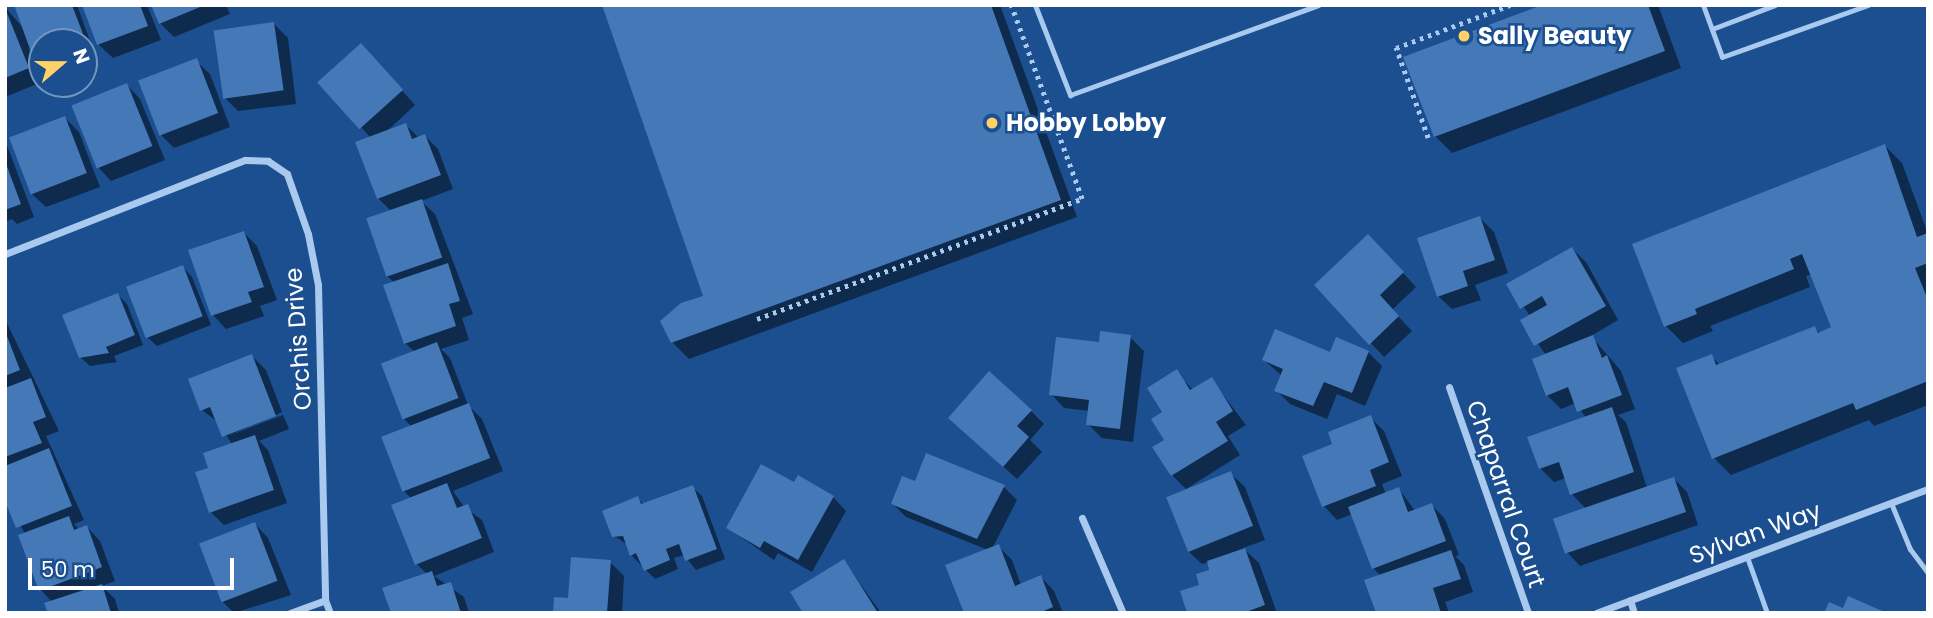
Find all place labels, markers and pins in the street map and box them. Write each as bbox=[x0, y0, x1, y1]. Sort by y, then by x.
place label: Sally Beauty bbox=[1478, 22, 1631, 50]
marker: Sally Beauty bbox=[1456, 28, 1472, 44]
place label: Hobby Lobby bbox=[1006, 109, 1166, 137]
marker: Hobby Lobby bbox=[984, 115, 1000, 131]

